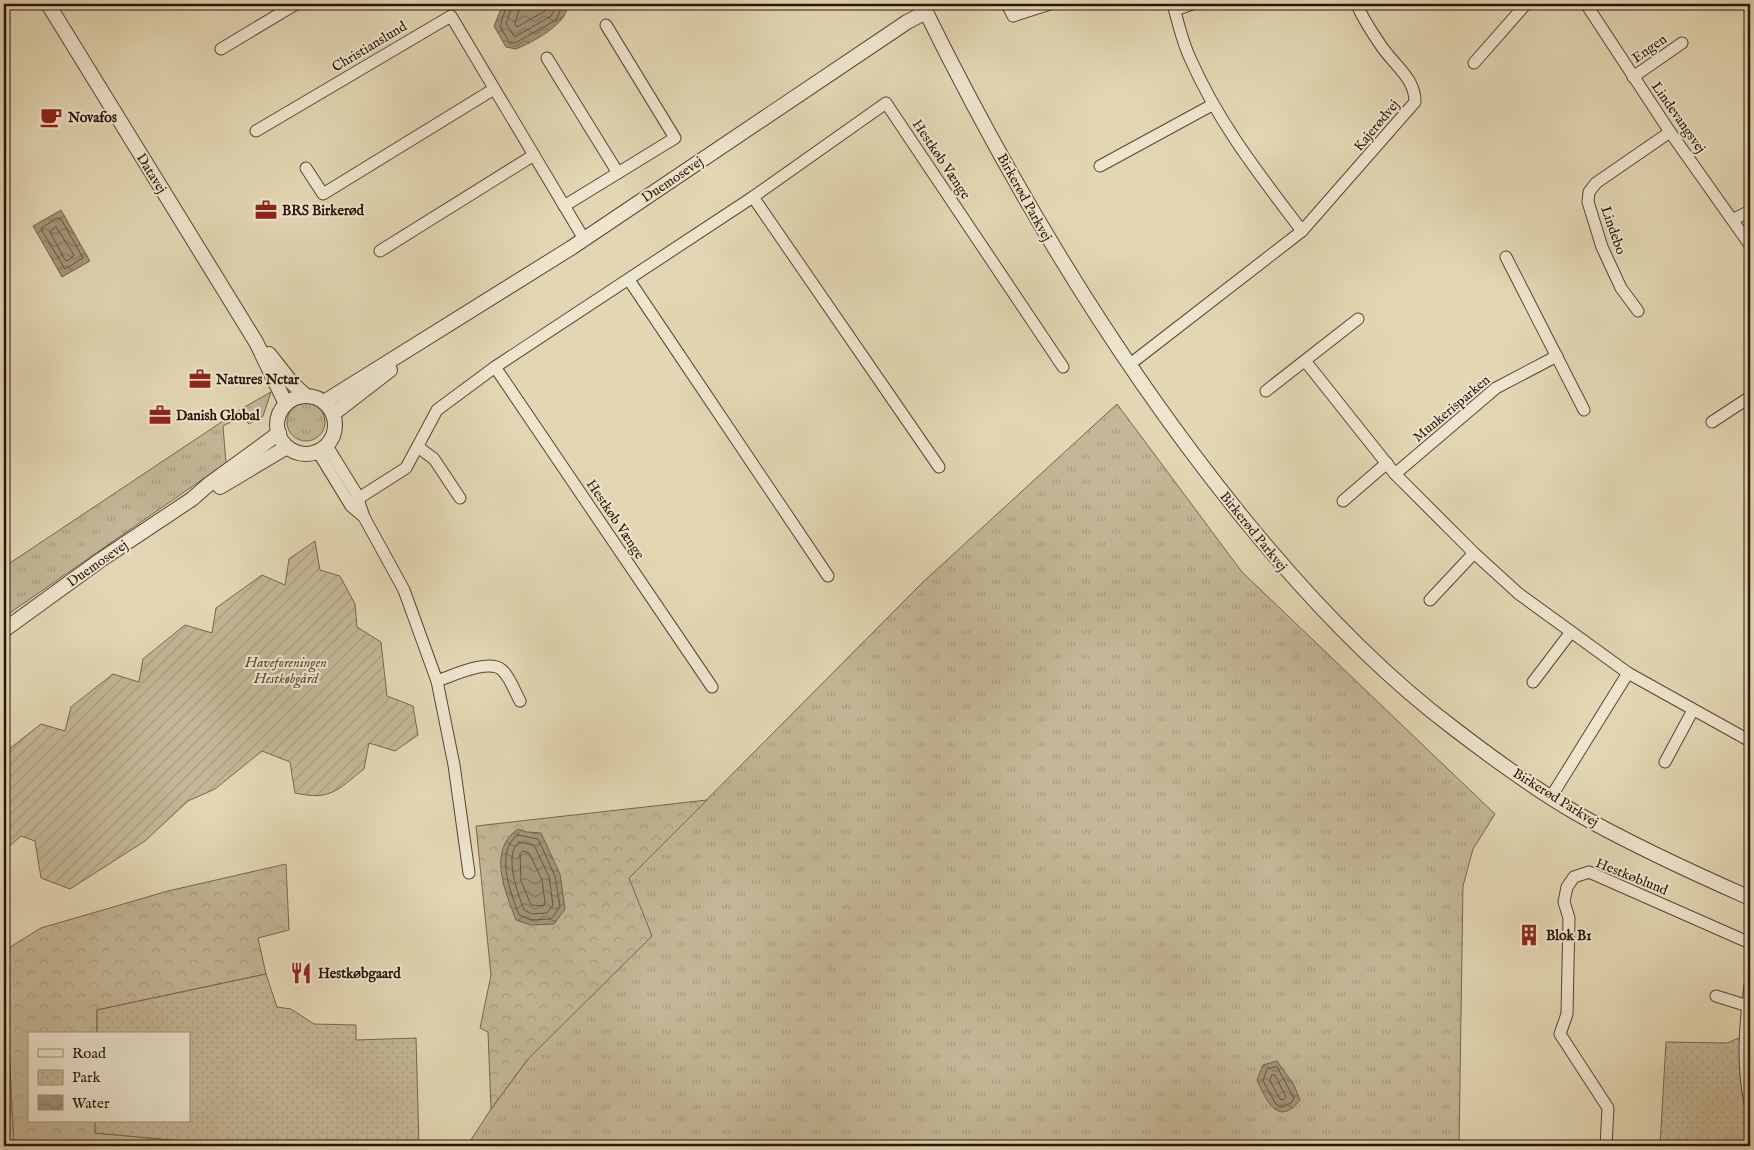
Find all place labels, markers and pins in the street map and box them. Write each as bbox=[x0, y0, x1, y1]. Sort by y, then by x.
cafe icon: Novafos bbox=[38, 104, 64, 130]
place label: Novafos bbox=[67, 109, 117, 127]
office icon: BRS Birkerød bbox=[253, 197, 279, 223]
place label: BRS Birkerød bbox=[282, 202, 365, 220]
office icon: Natures Nctar bbox=[187, 366, 213, 392]
place label: Natures Nctar bbox=[215, 371, 300, 389]
office icon: Danish Global bbox=[147, 402, 173, 428]
place label: Danish Global bbox=[176, 407, 261, 425]
building icon: Blok B1 bbox=[1516, 922, 1542, 948]
place label: Blok B1 bbox=[1546, 927, 1592, 945]
restaurant icon: Hestkøbgaard bbox=[288, 960, 314, 986]
place label: Hestkøbgaard bbox=[318, 965, 401, 983]

